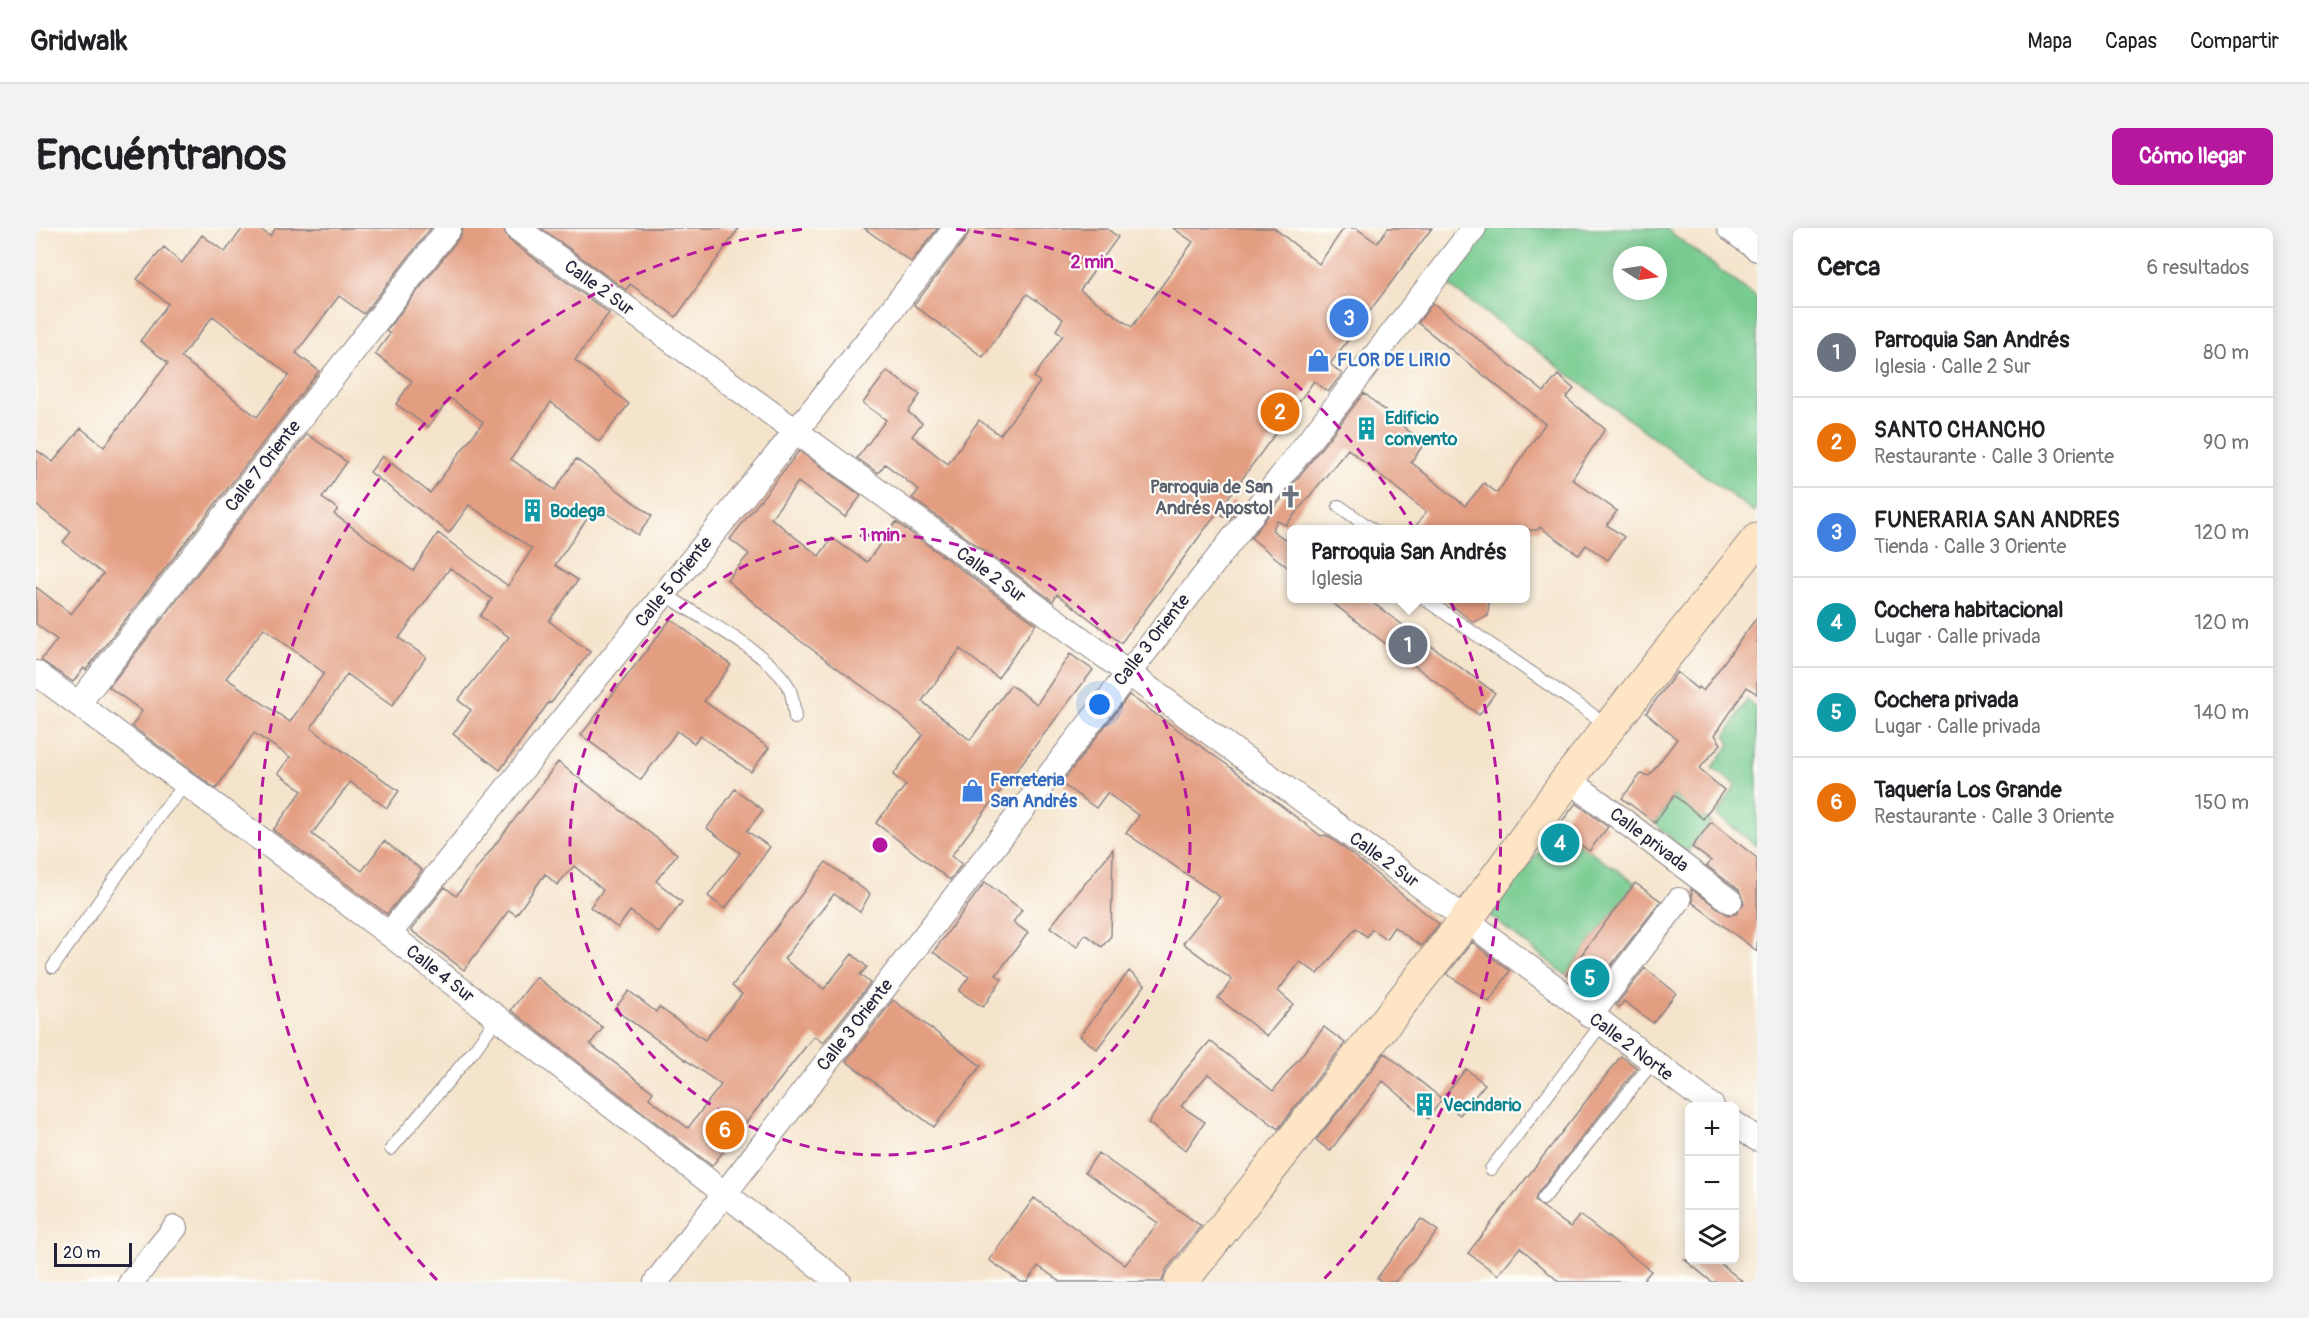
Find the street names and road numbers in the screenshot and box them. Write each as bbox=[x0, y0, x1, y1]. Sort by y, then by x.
street label: Calle 2 Sur bbox=[560, 255, 639, 321]
street label: Calle 7 Oriente bbox=[220, 415, 306, 516]
street label: Calle 5 Oriente bbox=[630, 532, 718, 632]
street label: Calle 2 Sur bbox=[952, 542, 1031, 608]
street label: Calle 3 Oriente bbox=[1109, 589, 1195, 691]
street label: Calle privada bbox=[1605, 803, 1693, 877]
street label: Calle 2 Sur bbox=[1345, 827, 1424, 893]
street label: Calle 4 Sur bbox=[401, 940, 479, 1008]
street label: Calle 3 Oriente bbox=[812, 974, 898, 1076]
street label: Calle 2 Norte bbox=[1584, 1008, 1678, 1086]

